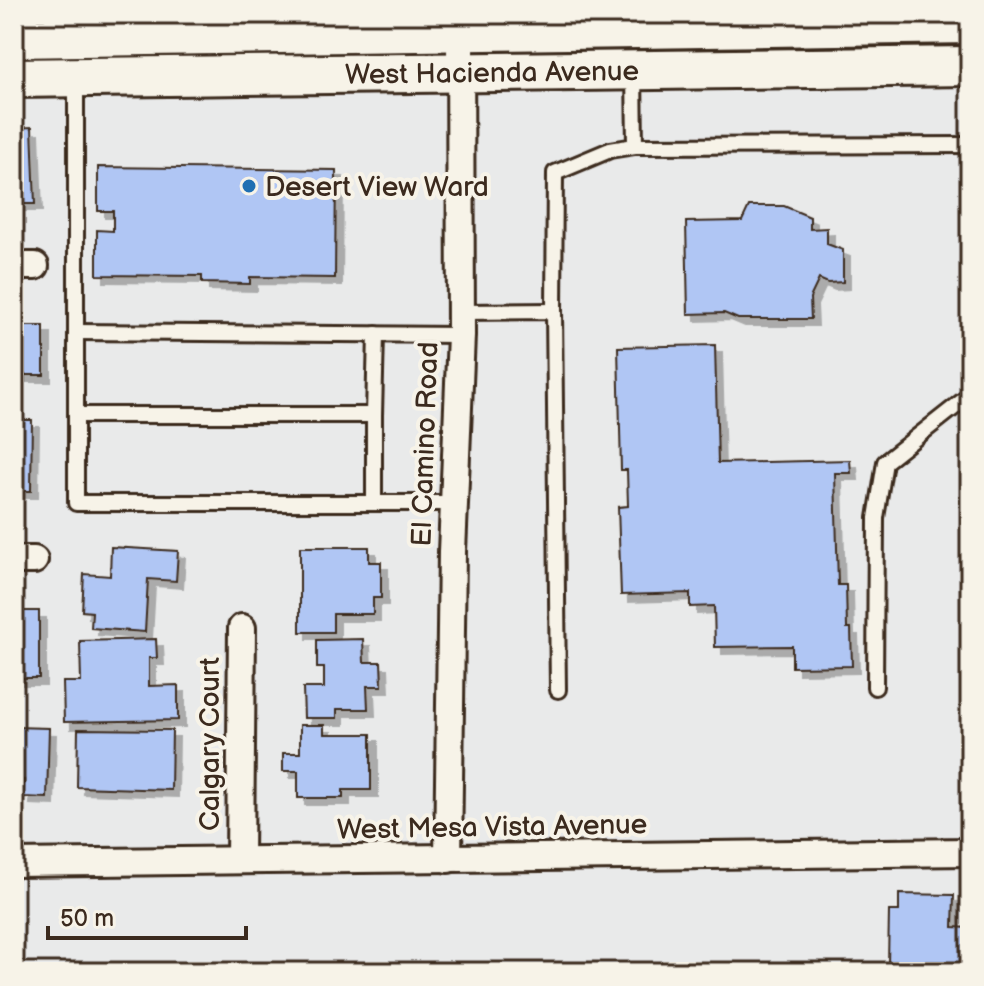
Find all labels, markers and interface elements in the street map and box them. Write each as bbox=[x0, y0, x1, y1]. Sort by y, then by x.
street label: West Hacienda Avenue bbox=[345, 55, 639, 92]
place label: Desert View Ward bbox=[265, 171, 489, 204]
marker: Desert View Ward bbox=[240, 177, 258, 195]
street label: El Camino Road bbox=[405, 341, 446, 547]
street label: Calgary Court bbox=[194, 657, 227, 831]
street label: West Mesa Vista Avenue bbox=[336, 808, 648, 847]
scale bar bbox=[48, 890, 246, 940]
text: 50 m bbox=[60, 904, 114, 933]

